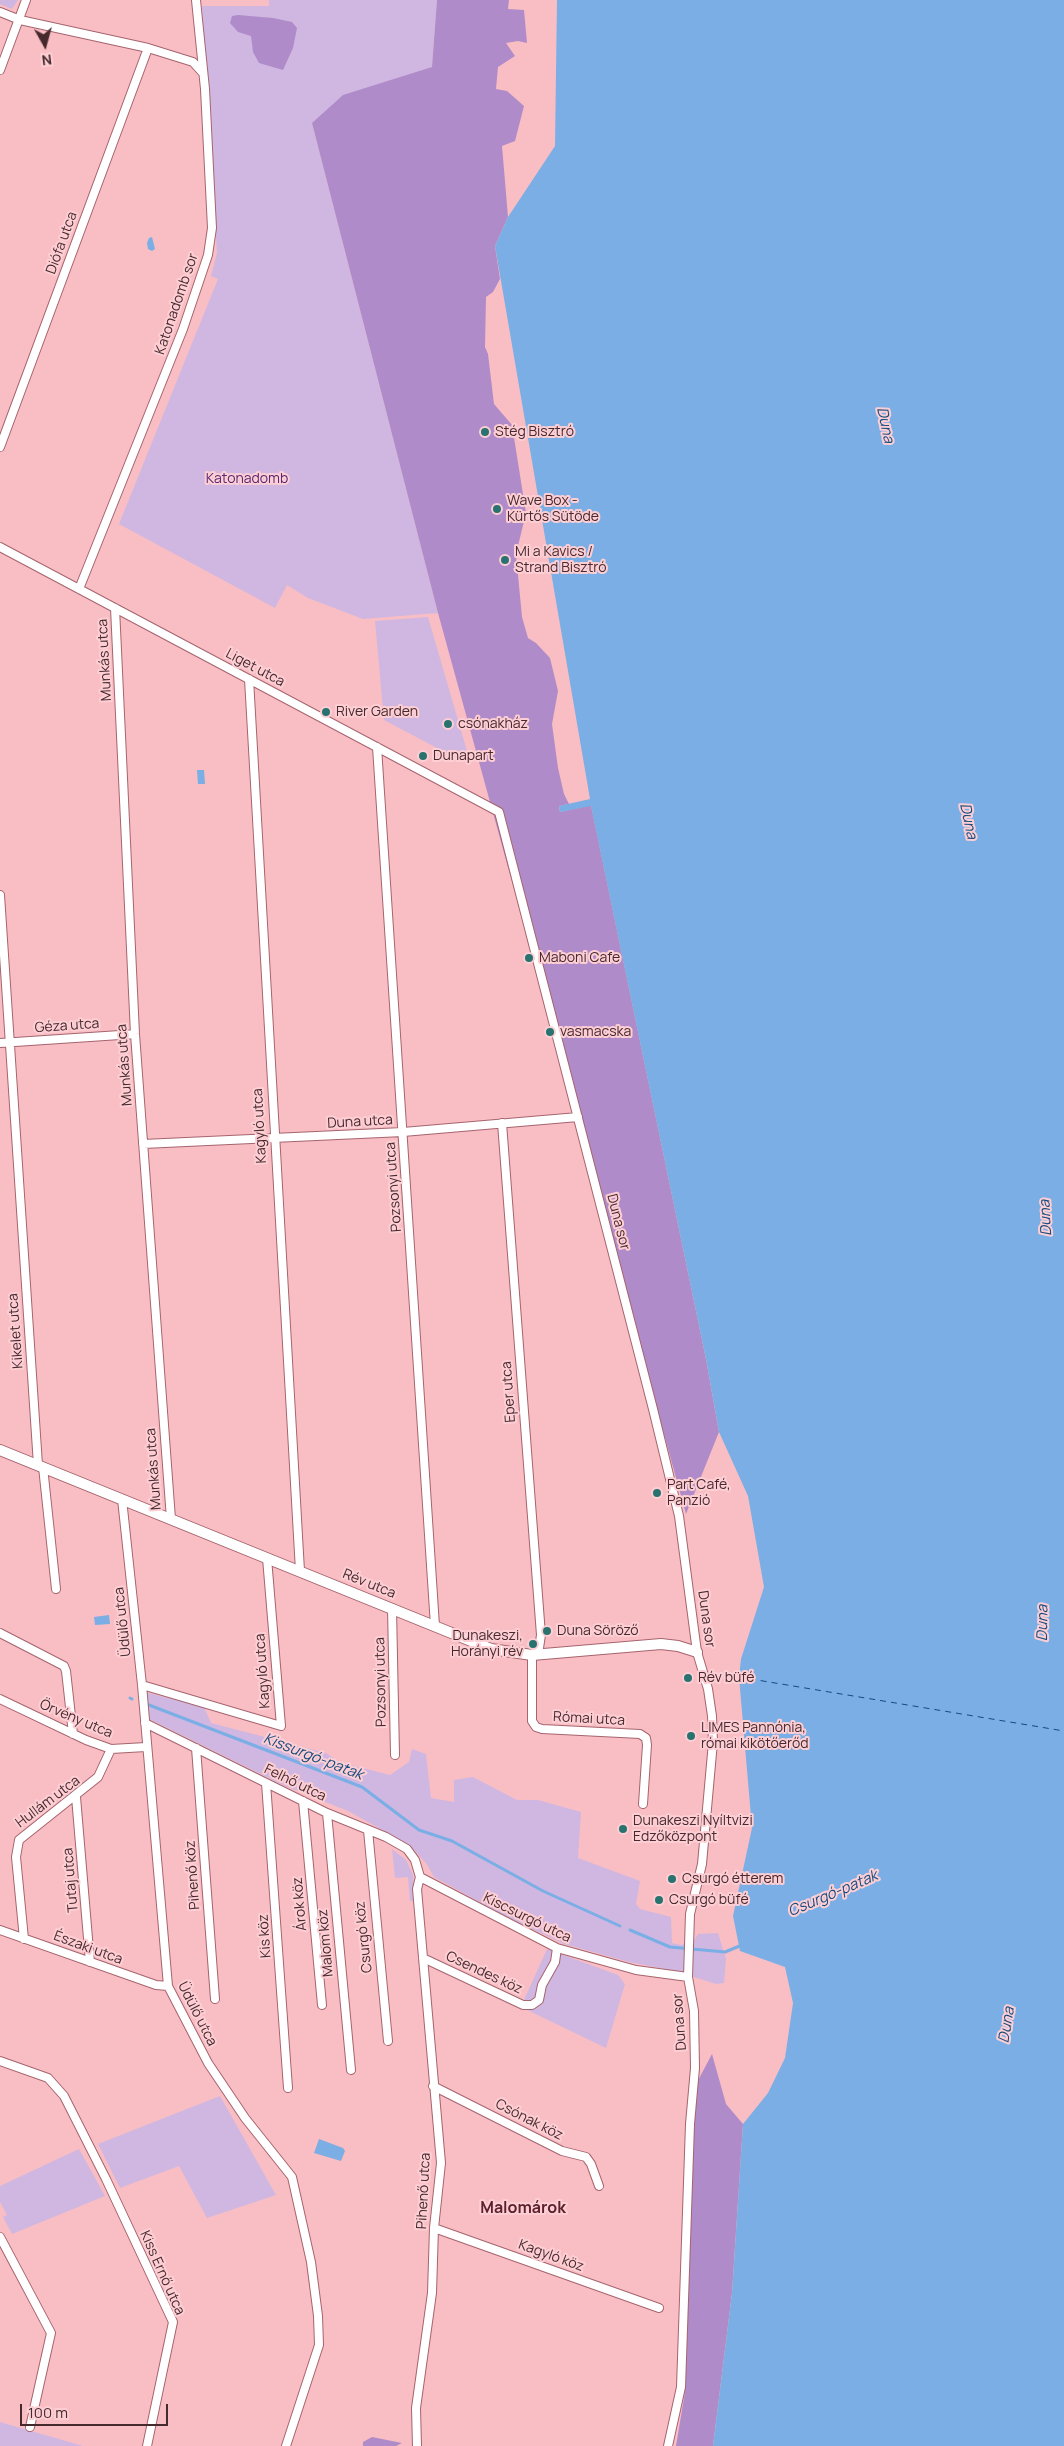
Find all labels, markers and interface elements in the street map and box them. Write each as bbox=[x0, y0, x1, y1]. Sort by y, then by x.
north arrow bbox=[20, 20, 70, 70]
text: N bbox=[41, 50, 53, 70]
street label: Diófa utca bbox=[43, 209, 81, 277]
street label: Katonadomb sor bbox=[152, 251, 202, 357]
water label: Duna bbox=[872, 405, 898, 445]
place label: Stég Bisztró bbox=[495, 424, 574, 440]
marker: Stég Bisztró bbox=[479, 426, 491, 438]
park label: Katonadomb bbox=[206, 471, 288, 487]
place label: Wave Box - Kürtős Sütöde bbox=[507, 493, 599, 526]
marker: Wave Box - Kürtős Sütöde bbox=[491, 503, 503, 515]
place label: Mi a Kavics / Strand Bisztró bbox=[515, 544, 607, 576]
marker: Mi a Kavics / Strand Bisztró bbox=[499, 554, 511, 566]
street label: Munkás utca bbox=[94, 618, 116, 702]
street label: Liget utca bbox=[223, 645, 287, 691]
place label: River Garden bbox=[336, 704, 418, 720]
marker: River Garden bbox=[320, 706, 332, 718]
place label: csónakház bbox=[458, 716, 528, 732]
marker: csónakház bbox=[442, 718, 454, 730]
place label: Dunapart bbox=[433, 748, 494, 764]
marker: Dunapart bbox=[417, 750, 429, 762]
water label: Duna bbox=[955, 801, 981, 841]
place label: Maboni Cafe bbox=[539, 950, 620, 966]
marker: Maboni Cafe bbox=[523, 952, 535, 964]
street label: Géza utca bbox=[34, 1015, 100, 1037]
street label: Munkás utca bbox=[114, 1023, 136, 1107]
place label: vasmacska bbox=[560, 1024, 631, 1040]
marker: vasmacska bbox=[544, 1026, 556, 1038]
street label: Kagyló utca bbox=[250, 1088, 270, 1164]
street label: Duna utca bbox=[327, 1112, 393, 1132]
street label: Pozsonyi utca bbox=[382, 1141, 406, 1233]
street label: Duna sor bbox=[603, 1192, 633, 1252]
water label: Duna bbox=[1036, 1199, 1056, 1237]
street label: Kikelet utca bbox=[5, 1293, 27, 1369]
street label: Eper utca bbox=[498, 1361, 520, 1423]
street label: Munkás utca bbox=[143, 1427, 165, 1511]
place label: Part Café, Panzió bbox=[667, 1477, 731, 1510]
marker: Part Café, Panzió bbox=[651, 1487, 663, 1499]
street label: Rév utca bbox=[340, 1566, 398, 1602]
street label: Üdülő utca bbox=[111, 1586, 135, 1658]
street label: Duna sor bbox=[694, 1589, 718, 1649]
water label: Duna bbox=[1034, 1605, 1052, 1641]
place label: Duna Söröző bbox=[557, 1623, 639, 1639]
marker: Duna Söröző bbox=[541, 1625, 553, 1637]
place label: Dunakeszi, Horányi rév bbox=[451, 1628, 523, 1660]
street label: Kagyló utca bbox=[252, 1633, 274, 1709]
street label: Pozsonyi utca bbox=[372, 1637, 390, 1727]
marker: Dunakeszi, Horányi rév bbox=[527, 1638, 539, 1650]
place label: Rév büfé bbox=[698, 1670, 754, 1686]
marker: Rév büfé bbox=[682, 1672, 694, 1684]
street label: Örvény utca bbox=[37, 1696, 115, 1742]
street label: Római utca bbox=[553, 1709, 625, 1729]
place label: LIMES Pannónia, római kikötőerőd bbox=[701, 1720, 808, 1752]
water label: Kissurgó-patak bbox=[261, 1730, 365, 1784]
marker: LIMES Pannónia, római kikötőerőd bbox=[685, 1730, 697, 1742]
street label: Felhő utca bbox=[261, 1761, 329, 1805]
street label: Hullám utca bbox=[13, 1772, 83, 1832]
place label: Dunakeszi Nyíltvizi Edzőközpont bbox=[633, 1813, 753, 1845]
marker: Dunakeszi Nyíltvizi Edzőközpont bbox=[617, 1823, 629, 1835]
street label: Pihenő köz bbox=[182, 1840, 204, 1910]
street label: Tutaj utca bbox=[60, 1847, 82, 1913]
water label: Csurgó-patak bbox=[785, 1867, 881, 1921]
place label: Csurgó étterem bbox=[682, 1871, 783, 1887]
marker: Csurgó étterem bbox=[666, 1873, 678, 1885]
street label: Árok köz bbox=[289, 1876, 311, 1932]
street label: Kiscsurgó utca bbox=[480, 1889, 574, 1947]
place label: Csurgó büfé bbox=[669, 1892, 749, 1908]
marker: Csurgó büfé bbox=[653, 1894, 665, 1906]
street label: Csurgó köz bbox=[352, 1900, 376, 1974]
street label: Malom köz bbox=[315, 1908, 337, 1978]
street label: Kis köz bbox=[255, 1913, 275, 1959]
street label: Északi utca bbox=[51, 1928, 125, 1968]
street label: Csendes köz bbox=[443, 1948, 525, 1998]
street label: Üdülő utca bbox=[174, 1979, 220, 2049]
street label: Duna sor bbox=[670, 1993, 690, 2051]
water label: Duna bbox=[995, 2006, 1019, 2044]
street label: Csónak köz bbox=[492, 2096, 566, 2144]
street label: Pihenő utca bbox=[414, 2152, 434, 2230]
district label: Malomárok bbox=[480, 2199, 566, 2219]
street label: Kiss Ernő utca bbox=[136, 2228, 188, 2318]
street label: Kagyló köz bbox=[516, 2236, 586, 2276]
scale bar bbox=[22, 2394, 170, 2426]
text: 100 m bbox=[28, 2402, 68, 2423]

